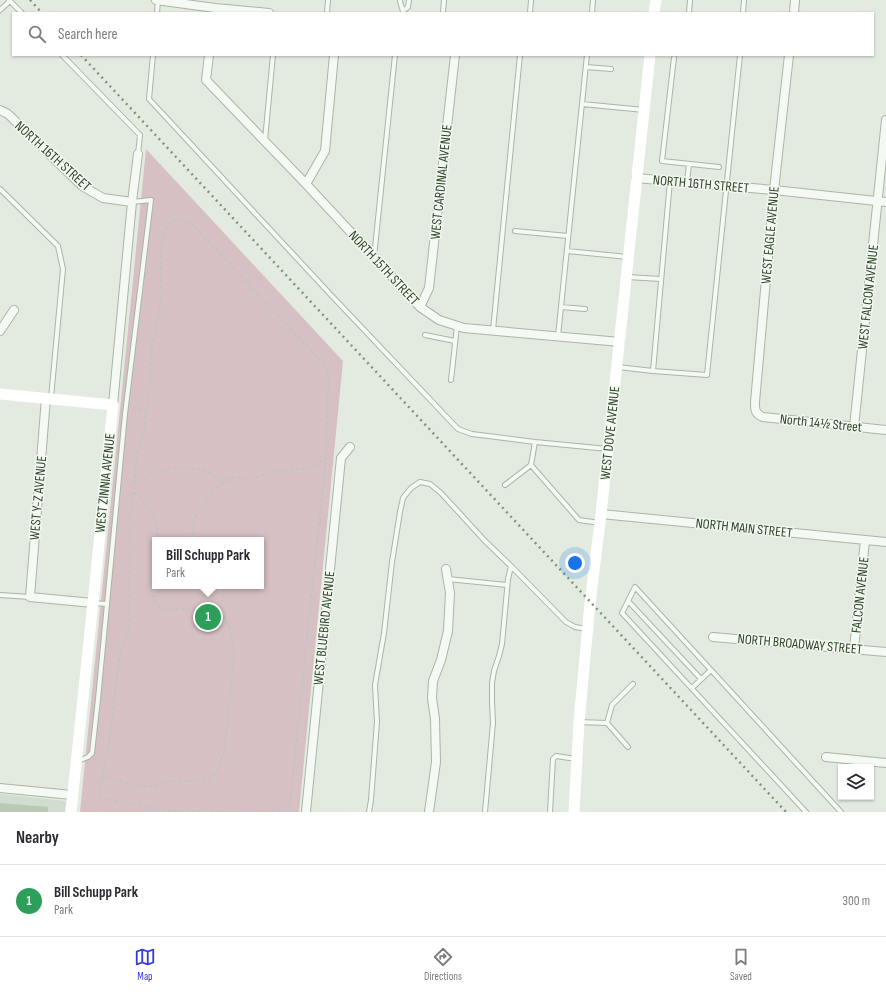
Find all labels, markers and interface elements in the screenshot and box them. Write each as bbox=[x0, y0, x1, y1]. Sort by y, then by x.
search box bbox=[12, 12, 874, 56]
icon: search bbox=[26, 23, 48, 45]
text: Search here bbox=[58, 25, 118, 44]
street label: NORTH 16TH STREET bbox=[11, 117, 95, 195]
street label: WEST CARDINAL AVENUE bbox=[426, 123, 456, 240]
street label: NORTH 16TH STREET bbox=[652, 171, 750, 197]
street label: WEST EAGLE AVENUE bbox=[757, 185, 783, 285]
street label: NORTH 15TH STREET bbox=[345, 227, 423, 309]
street label: WEST FALCON AVENUE bbox=[854, 244, 882, 350]
street label: WEST DOVE AVENUE bbox=[597, 385, 623, 481]
street label: North 14½ Street bbox=[779, 410, 863, 436]
street label: WEST ZINNIA AVENUE bbox=[91, 432, 119, 534]
street label: WEST Y-Z AVENUE bbox=[26, 455, 50, 541]
street label: NORTH MAIN STREET bbox=[695, 514, 793, 542]
popup bbox=[152, 537, 264, 589]
text: Bill Schupp Park bbox=[166, 546, 250, 565]
your location bbox=[565, 553, 585, 573]
street label: FALCON AVENUE bbox=[848, 556, 872, 634]
text: Park bbox=[166, 565, 185, 581]
street label: WEST BLUEBIRD AVENUE bbox=[310, 570, 338, 686]
pin: 1 bbox=[195, 602, 221, 632]
street label: NORTH BROADWAY STREET bbox=[737, 630, 863, 658]
map controls bbox=[838, 764, 874, 800]
button: layers bbox=[838, 764, 874, 800]
text: Nearby bbox=[16, 828, 59, 848]
text: Bill Schupp Park bbox=[54, 883, 138, 902]
text: 1 bbox=[26, 893, 32, 909]
text: 300 m bbox=[843, 893, 870, 909]
text: Park bbox=[54, 902, 73, 918]
tab: Map bbox=[134, 946, 156, 983]
tab: Directions bbox=[424, 946, 462, 983]
tab: Saved bbox=[730, 946, 752, 983]

